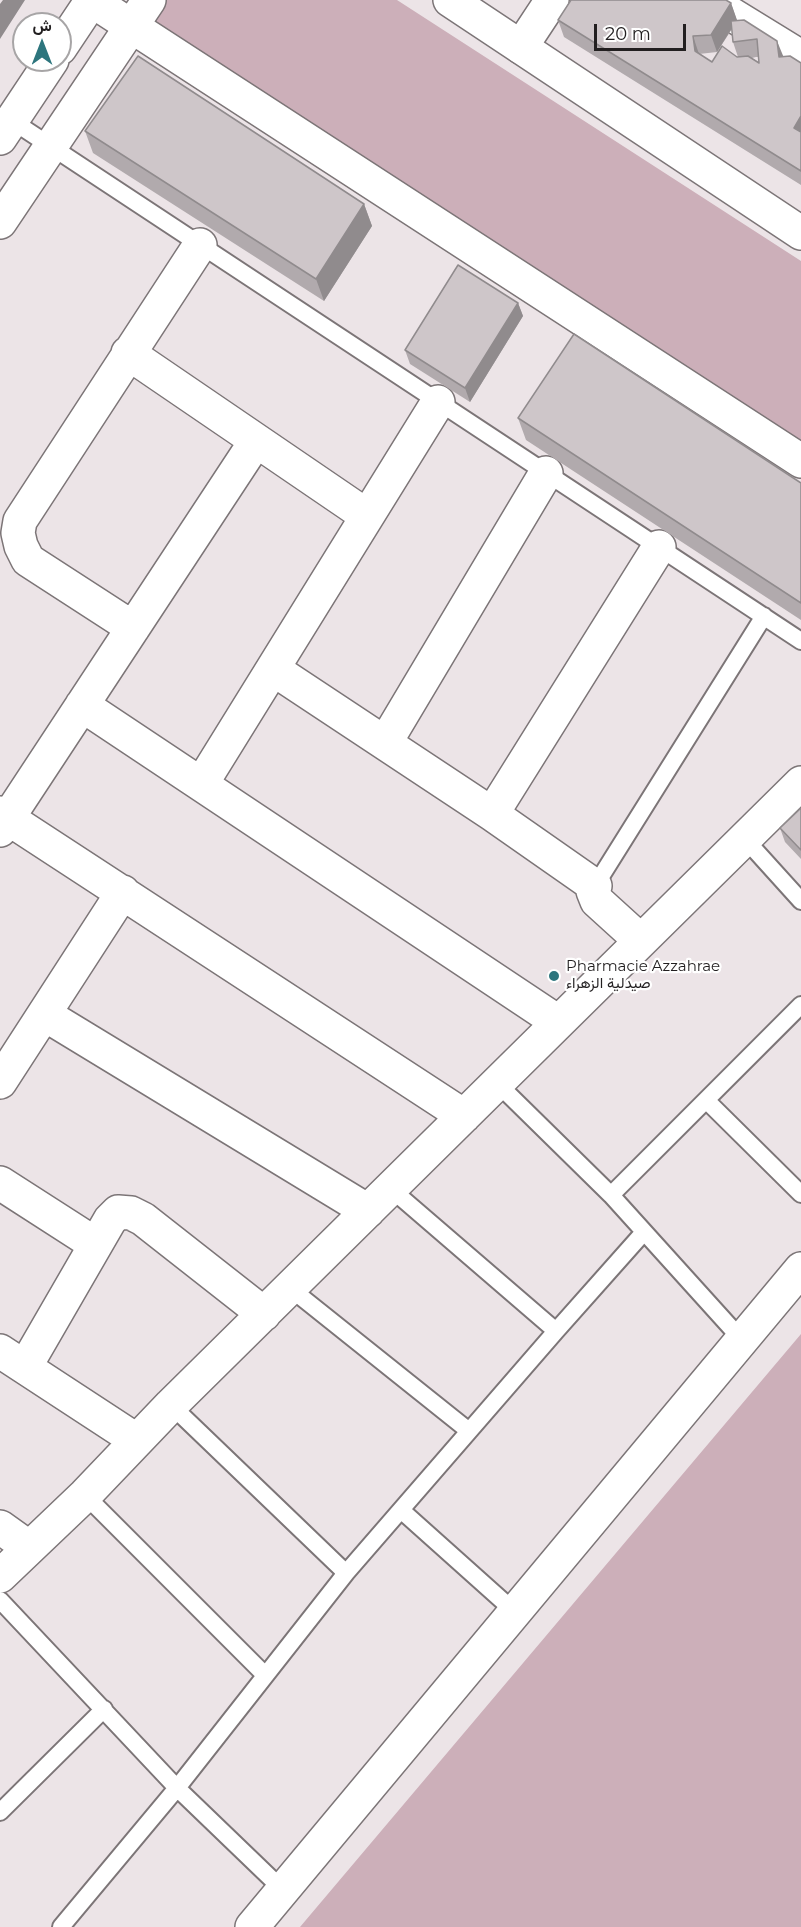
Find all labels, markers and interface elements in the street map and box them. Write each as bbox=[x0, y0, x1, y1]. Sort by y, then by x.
north arrow bbox=[12, 12, 72, 72]
scale bar bbox=[597, 12, 688, 50]
text: ش bbox=[32, 16, 52, 35]
text: 20 m bbox=[605, 23, 651, 45]
place label: Pharmacie Azzahrae صيدلية الزهراء bbox=[566, 958, 720, 993]
marker: Pharmacie Azzahrae صيدلية الزهراء bbox=[547, 969, 561, 983]

